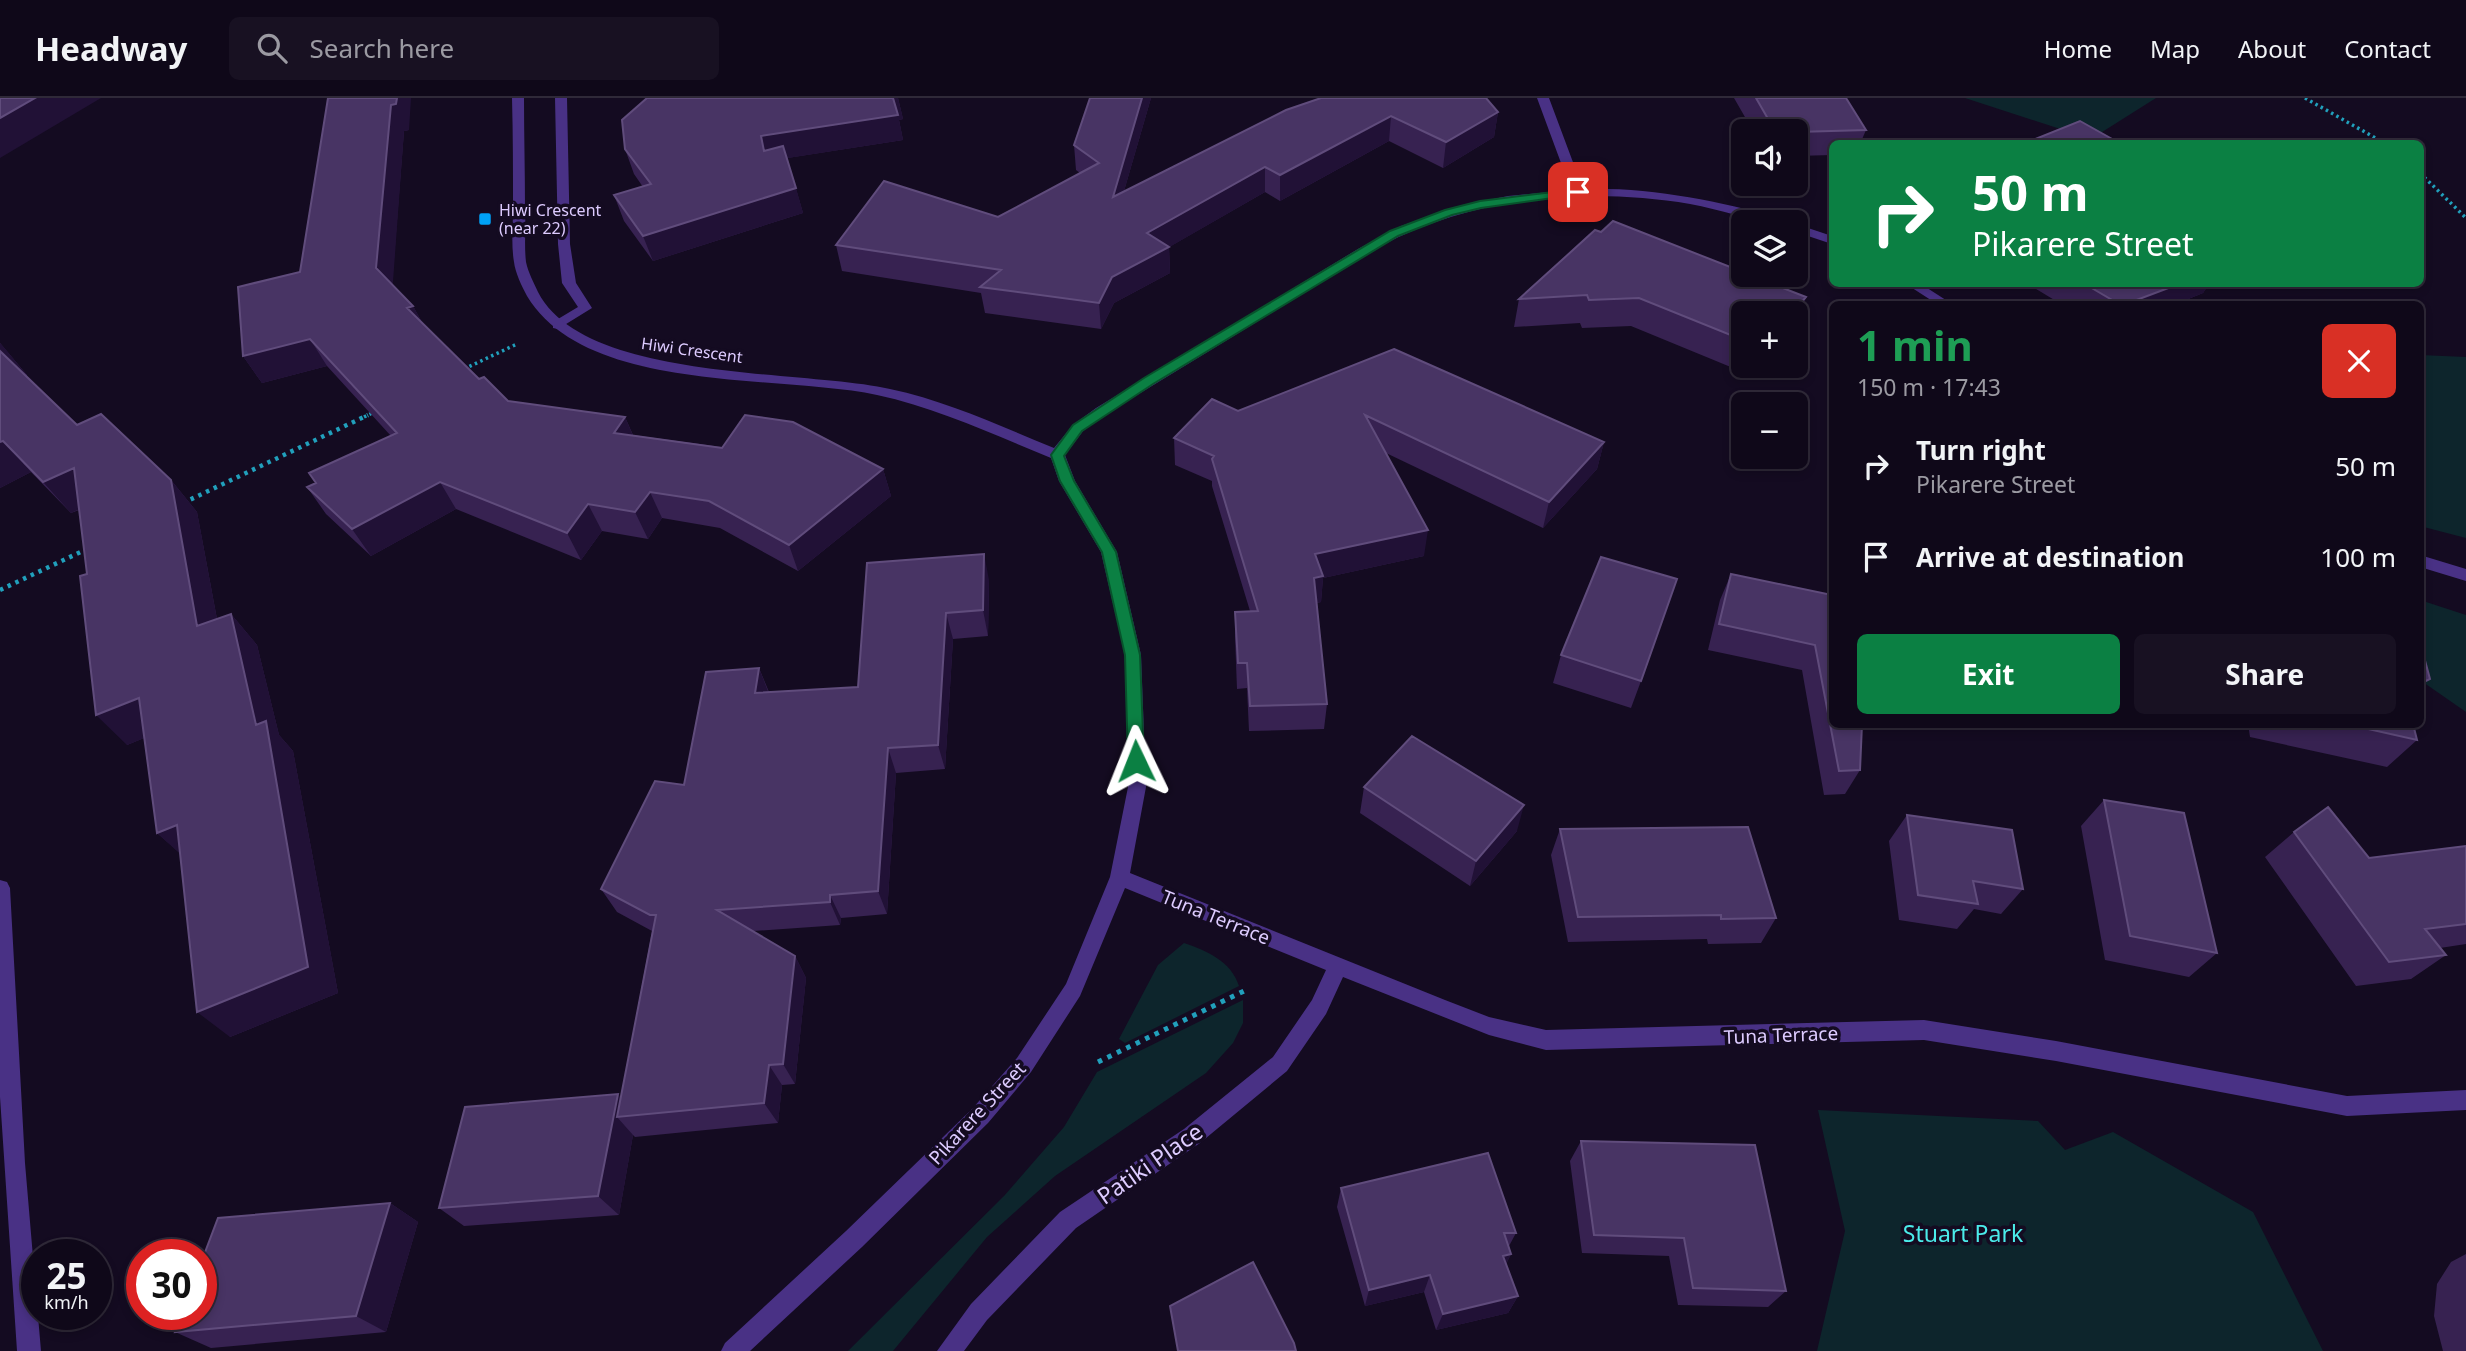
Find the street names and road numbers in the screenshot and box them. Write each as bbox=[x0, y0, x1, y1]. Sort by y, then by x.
street label: Hiwi Crescent bbox=[640, 332, 744, 368]
street label: Tuna Terrace bbox=[1158, 884, 1274, 950]
street label: Tuna Terrace bbox=[1723, 1020, 1839, 1050]
street label: Pikarere Street bbox=[923, 1056, 1031, 1170]
street label: Patiki Place bbox=[1090, 1115, 1209, 1211]

